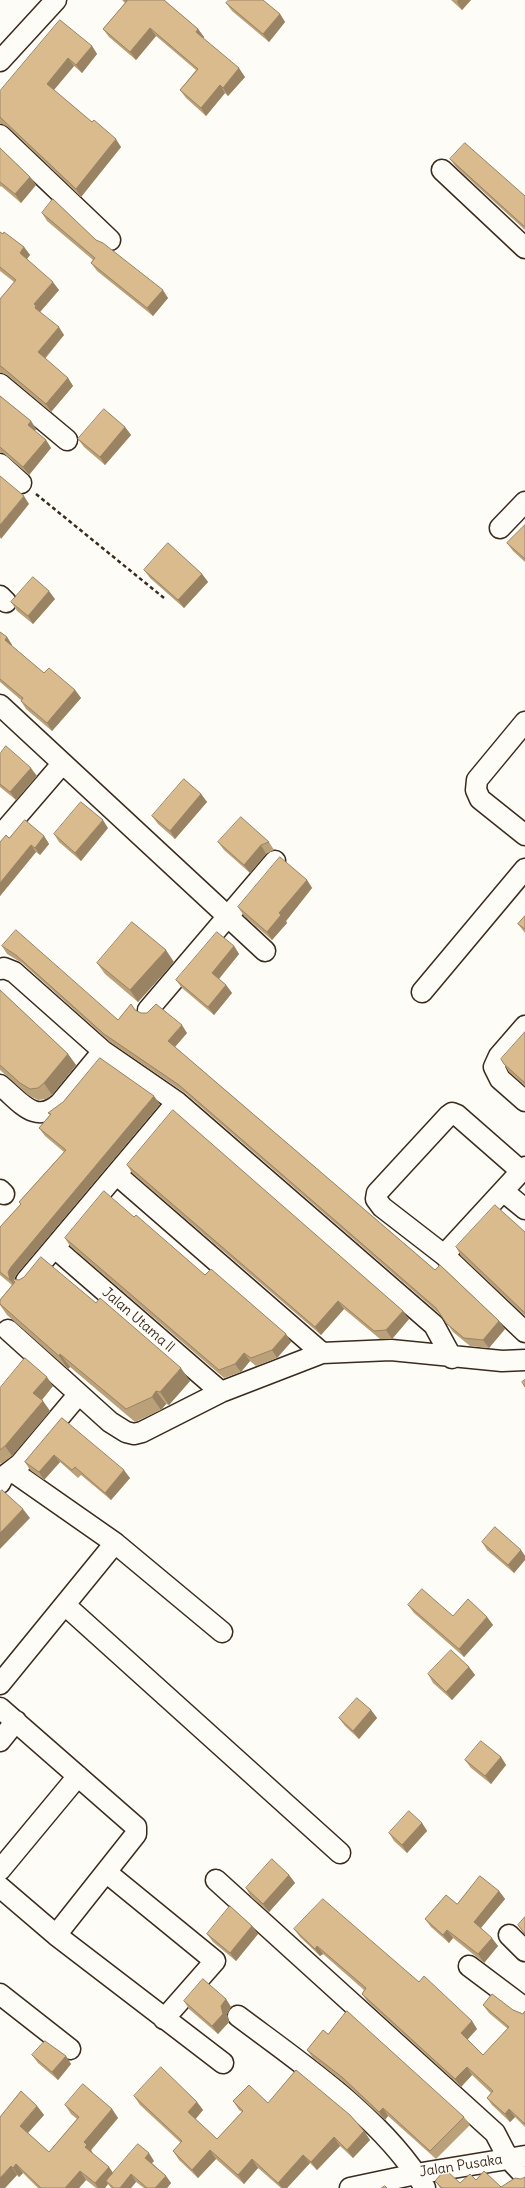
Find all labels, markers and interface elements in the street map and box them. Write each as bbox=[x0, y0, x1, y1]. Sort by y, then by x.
street label: Jalan Utama ll bbox=[99, 1284, 177, 1356]
street label: Jalan Pusaka bbox=[418, 2151, 504, 2181]

